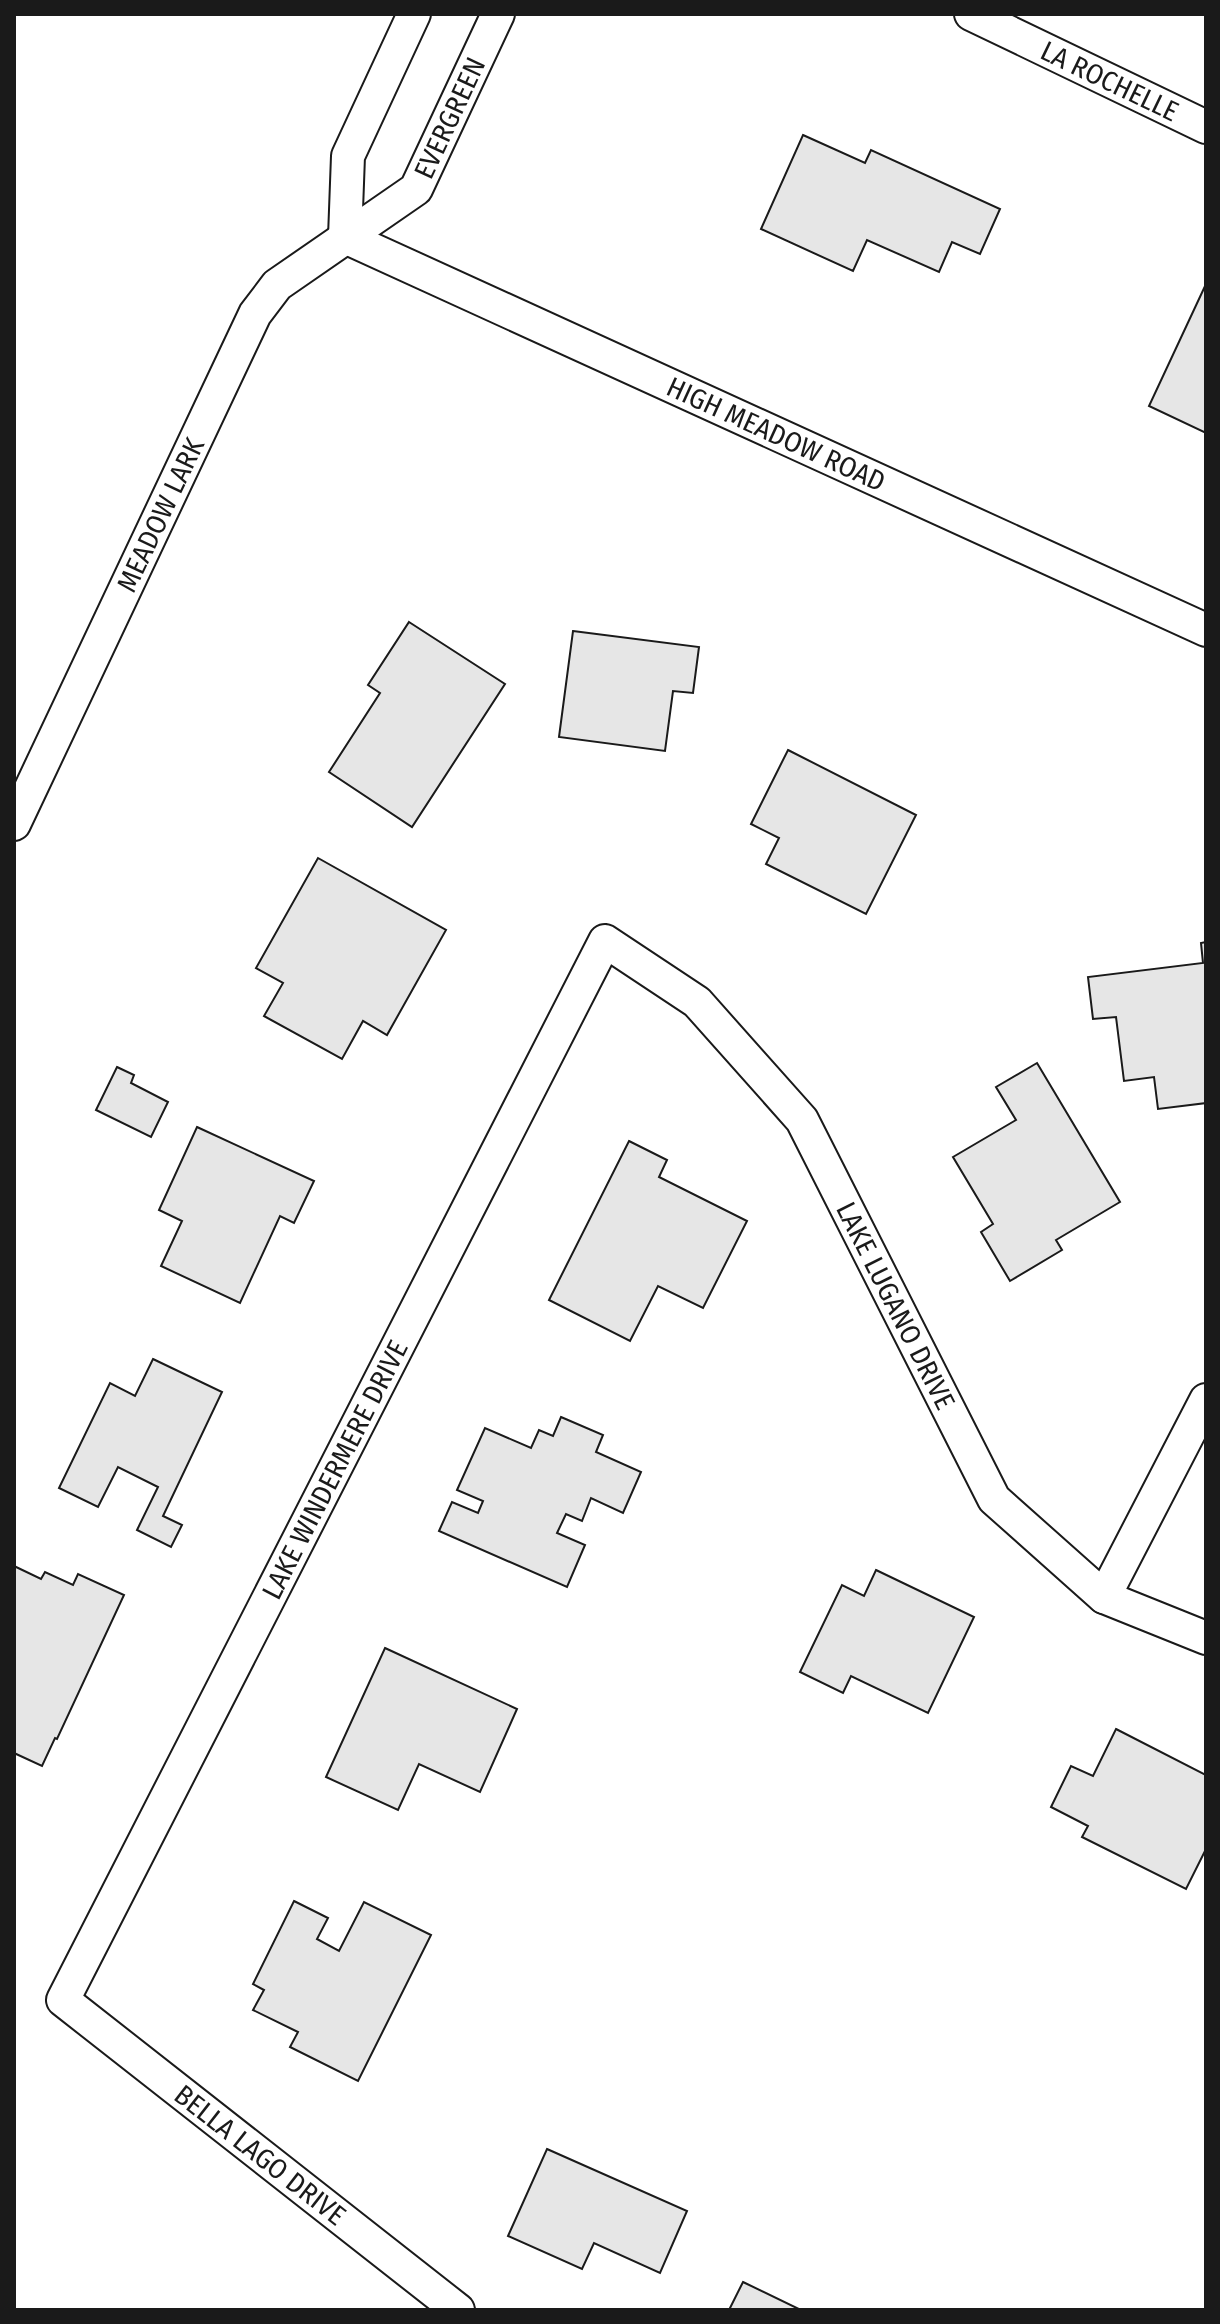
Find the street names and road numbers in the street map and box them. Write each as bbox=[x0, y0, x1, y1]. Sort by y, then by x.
street label: LA ROCHELLE bbox=[1036, 34, 1184, 128]
street label: EVERGREEN bbox=[407, 52, 492, 184]
street label: HIGH MEADOW ROAD bbox=[662, 370, 891, 498]
street label: MEADOW LARK bbox=[110, 432, 211, 597]
street label: LAKE LUGANO DRIVE bbox=[830, 1196, 962, 1415]
street label: LAKE WINDERMERE DRIVE bbox=[255, 1335, 414, 1604]
street label: BELLA LAGO DRIVE bbox=[168, 2078, 352, 2232]

